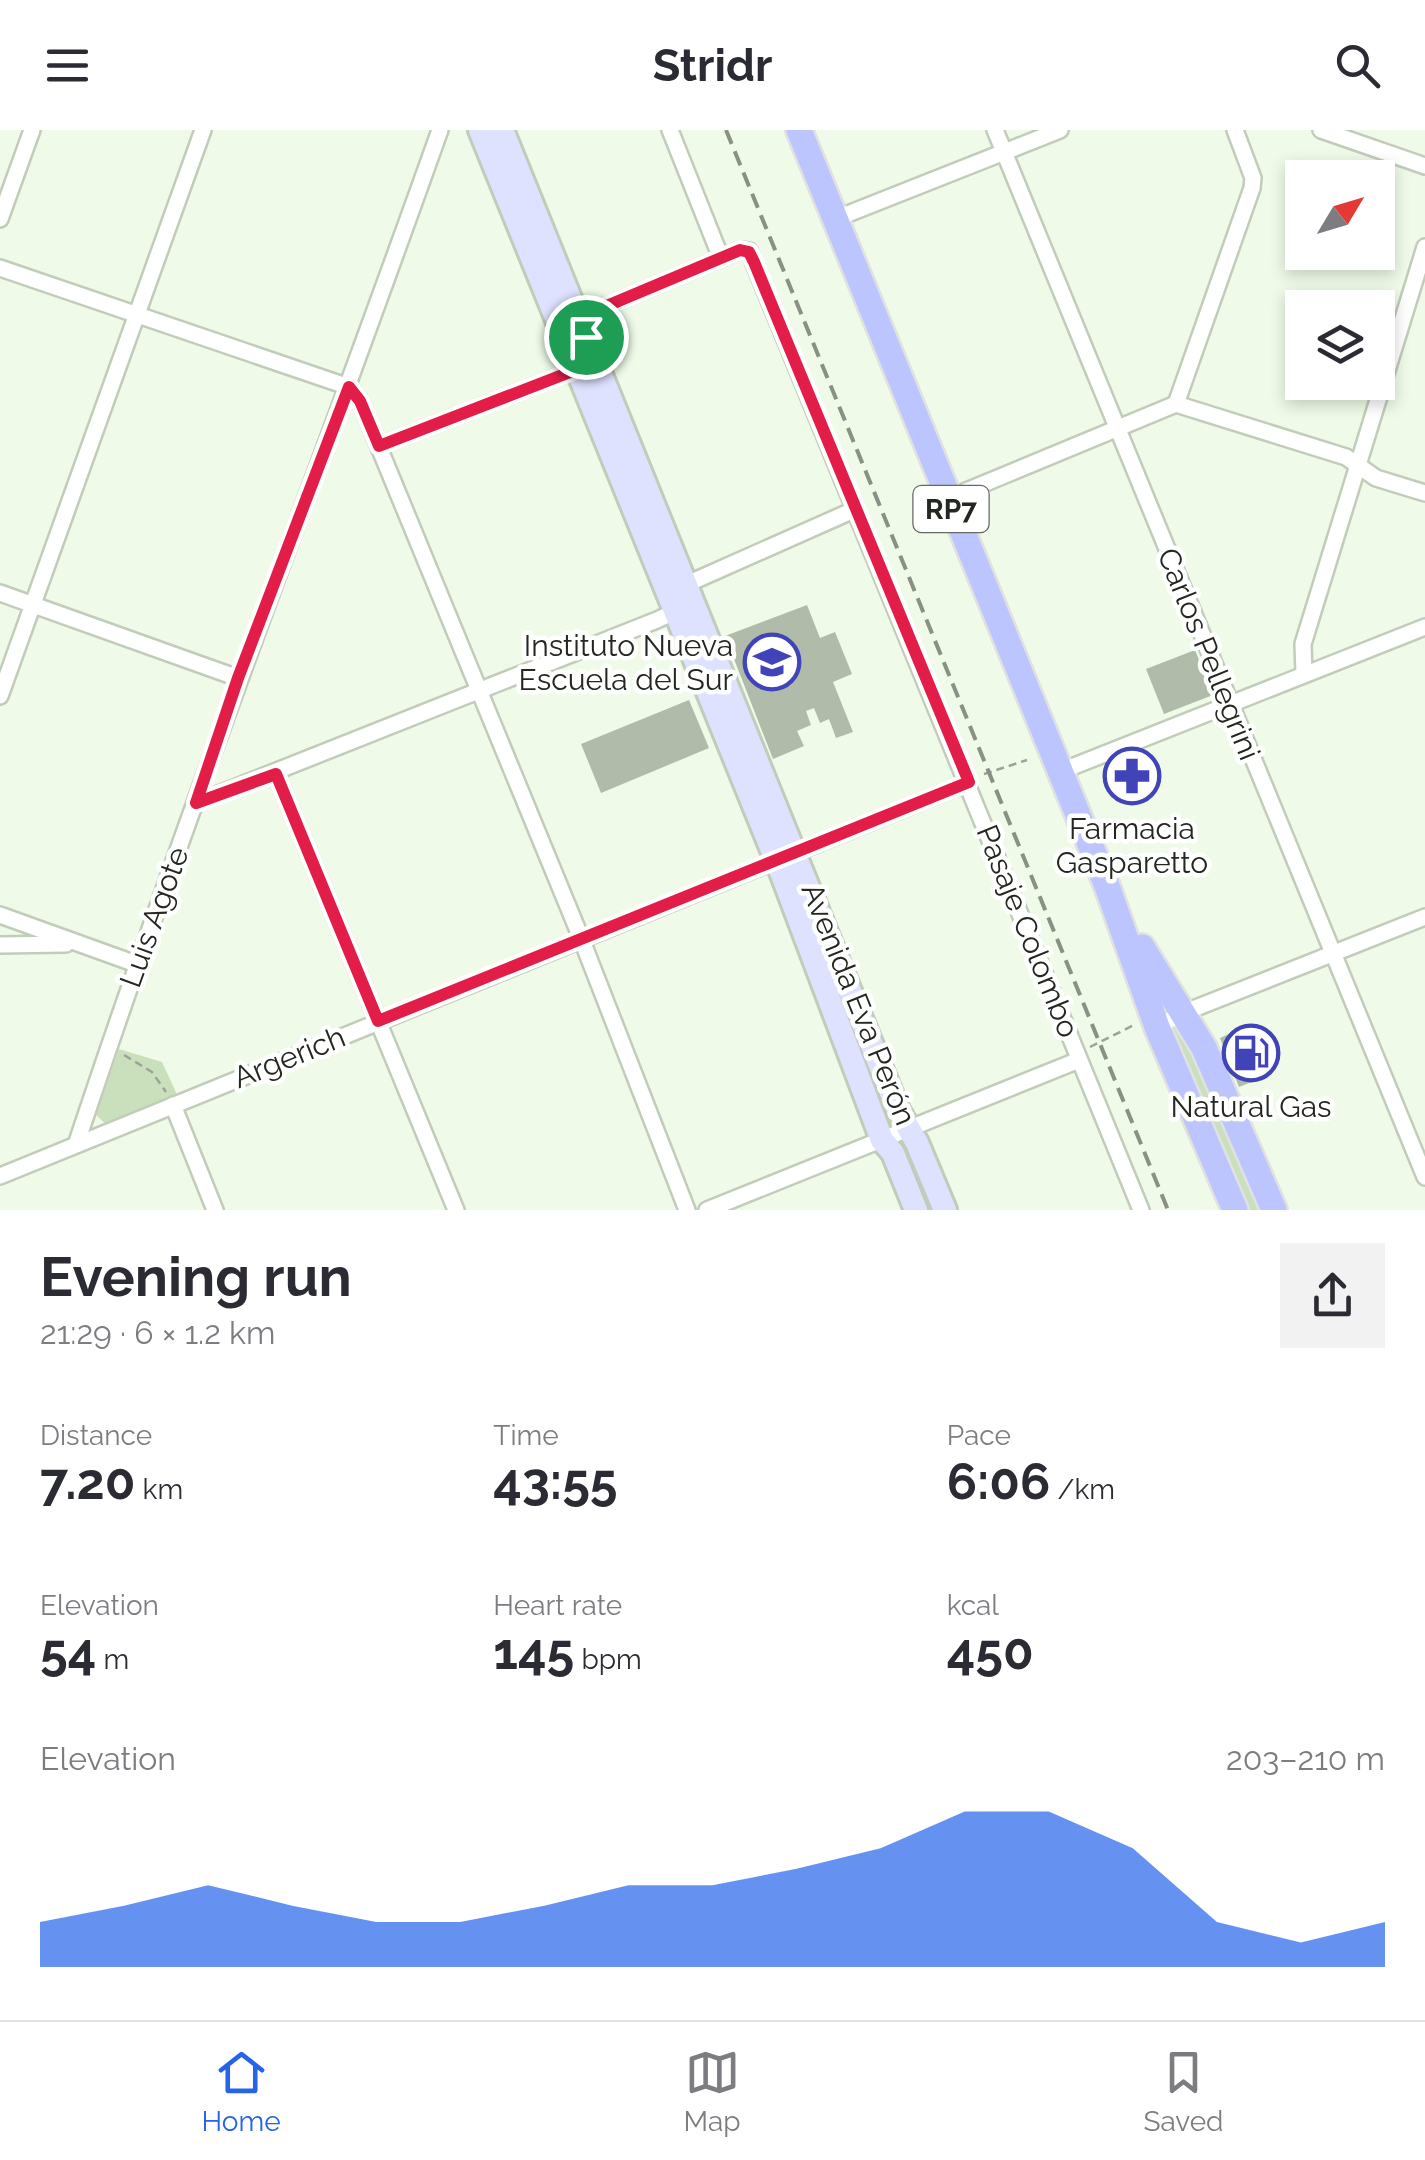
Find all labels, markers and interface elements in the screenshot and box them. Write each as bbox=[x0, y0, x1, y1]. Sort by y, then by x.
icon: menu bbox=[40, 38, 95, 93]
icon: search bbox=[1330, 38, 1385, 93]
text: Stridr bbox=[653, 39, 772, 92]
north arrow bbox=[1285, 160, 1395, 270]
map controls bbox=[1285, 160, 1395, 400]
button: layers bbox=[1285, 290, 1395, 400]
pin bbox=[544, 295, 629, 380]
icon: arrive bbox=[559, 310, 614, 365]
road number: RP7 bbox=[914, 486, 988, 532]
street label: Carlos Pellegrini bbox=[1151, 543, 1267, 765]
place label: Instituto Nueva Escuela del Sur bbox=[519, 628, 733, 697]
school or university icon: Instituto Nueva Escuela del Sur bbox=[742, 632, 802, 692]
pharmacy icon: Farmacia Gasparetto bbox=[1102, 746, 1162, 806]
place label: Farmacia Gasparetto bbox=[1056, 811, 1208, 880]
street label: Pasaje Colombo bbox=[969, 820, 1087, 1042]
street label: Luis Agote bbox=[113, 842, 195, 992]
street label: Avenida Eva Perón bbox=[795, 878, 923, 1130]
street label: Argerich bbox=[228, 1019, 350, 1095]
fuel station icon: Natural Gas bbox=[1221, 1023, 1281, 1083]
place label: Natural Gas bbox=[1170, 1089, 1332, 1124]
button: share bbox=[1280, 1243, 1385, 1348]
text: Evening run bbox=[40, 1244, 352, 1309]
text: 21:29 · 6 × 1.2 km bbox=[40, 1314, 275, 1351]
text: Distance bbox=[40, 1419, 152, 1452]
text: Time bbox=[493, 1419, 559, 1452]
text: Pace bbox=[947, 1419, 1011, 1452]
text: 7.20 bbox=[40, 1452, 135, 1511]
text: 43:55 bbox=[493, 1452, 618, 1511]
text: 6:06 bbox=[947, 1452, 1050, 1511]
text: km bbox=[135, 1473, 183, 1506]
text: /km bbox=[1050, 1473, 1115, 1506]
text: Elevation bbox=[40, 1589, 159, 1622]
text: Heart rate bbox=[493, 1589, 622, 1622]
text: kcal bbox=[947, 1589, 999, 1622]
text: 54 bbox=[40, 1622, 96, 1681]
text: 145 bbox=[493, 1622, 574, 1681]
text: 450 bbox=[947, 1622, 1034, 1681]
text: m bbox=[96, 1643, 129, 1676]
text: bpm bbox=[574, 1643, 642, 1676]
text: Elevation bbox=[40, 1740, 176, 1777]
text: 203–210 m bbox=[1226, 1740, 1385, 1777]
tab: Home bbox=[201, 2045, 281, 2138]
tab: Map bbox=[684, 2045, 741, 2138]
tab: Saved bbox=[1143, 2045, 1224, 2138]

